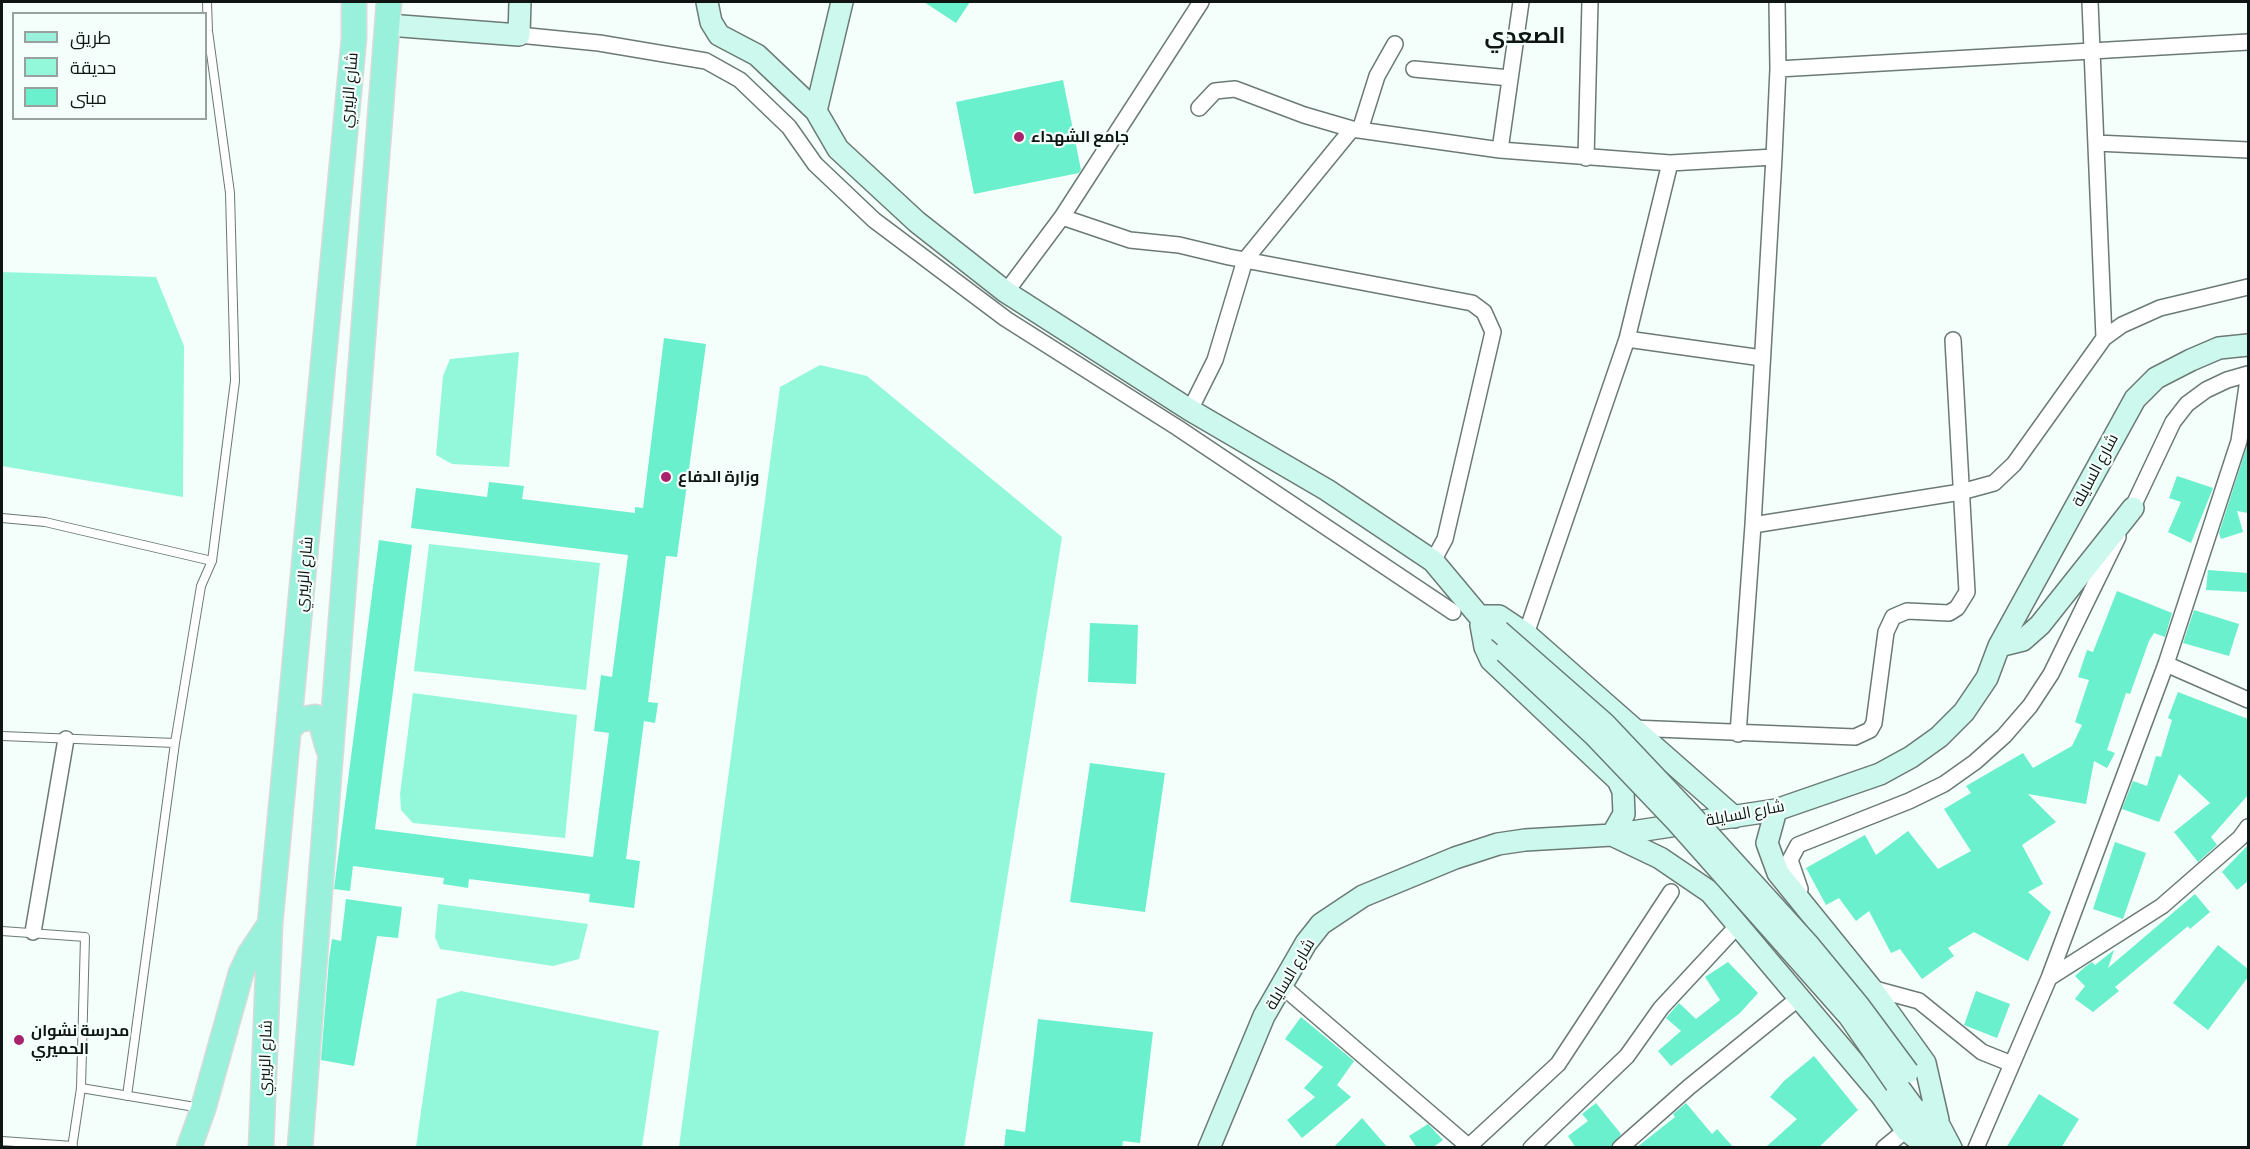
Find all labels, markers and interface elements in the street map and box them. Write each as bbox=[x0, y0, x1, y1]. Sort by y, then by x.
legend bbox=[12, 12, 207, 120]
district label: الصعدي bbox=[1485, 23, 1565, 49]
text: طريق bbox=[70, 26, 111, 48]
street label: شارع الزبيري bbox=[336, 51, 362, 129]
text: حديقة bbox=[70, 56, 116, 78]
text: مبنى bbox=[70, 86, 107, 108]
place label: جامع الشهداء bbox=[1031, 127, 1129, 147]
marker: جامع الشهداء bbox=[1012, 130, 1026, 144]
street label: شارع السايلة bbox=[2068, 430, 2122, 510]
place label: وزارة الدفاع bbox=[678, 467, 759, 487]
marker: وزارة الدفاع bbox=[659, 470, 673, 484]
street label: شارع الزبيري bbox=[291, 535, 317, 613]
street label: شارع السايلة bbox=[1704, 796, 1786, 830]
street label: شارع السايلة bbox=[1261, 935, 1319, 1013]
street label: شارع الزبيري bbox=[254, 1020, 276, 1096]
place label: مدرسة نشوان الحميري bbox=[31, 1021, 129, 1059]
marker: مدرسة نشوان الحميري bbox=[12, 1033, 26, 1047]

